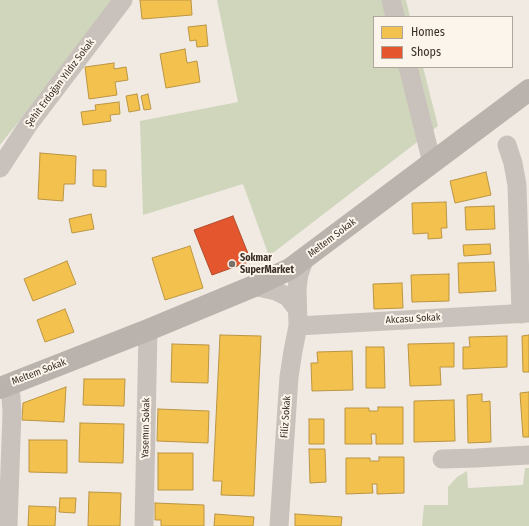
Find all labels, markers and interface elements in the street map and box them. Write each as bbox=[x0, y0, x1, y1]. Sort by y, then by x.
legend bbox=[373, 16, 513, 68]
text: Homes bbox=[411, 25, 445, 39]
street label: Şehit Erdoğan Yıldız Sokak bbox=[23, 37, 97, 129]
text: Shops bbox=[411, 45, 441, 59]
street label: Meltem Sokak bbox=[306, 216, 358, 260]
place label: Sokmar SuperMarket bbox=[240, 252, 294, 276]
marker: Sokmar SuperMarket bbox=[227, 259, 237, 269]
street label: Akcasu Sokak bbox=[385, 312, 441, 326]
street label: Meltem Sokak bbox=[10, 356, 68, 388]
street label: Filiz Sokak bbox=[279, 395, 293, 439]
street label: Yasemın Sokak bbox=[139, 398, 153, 458]

